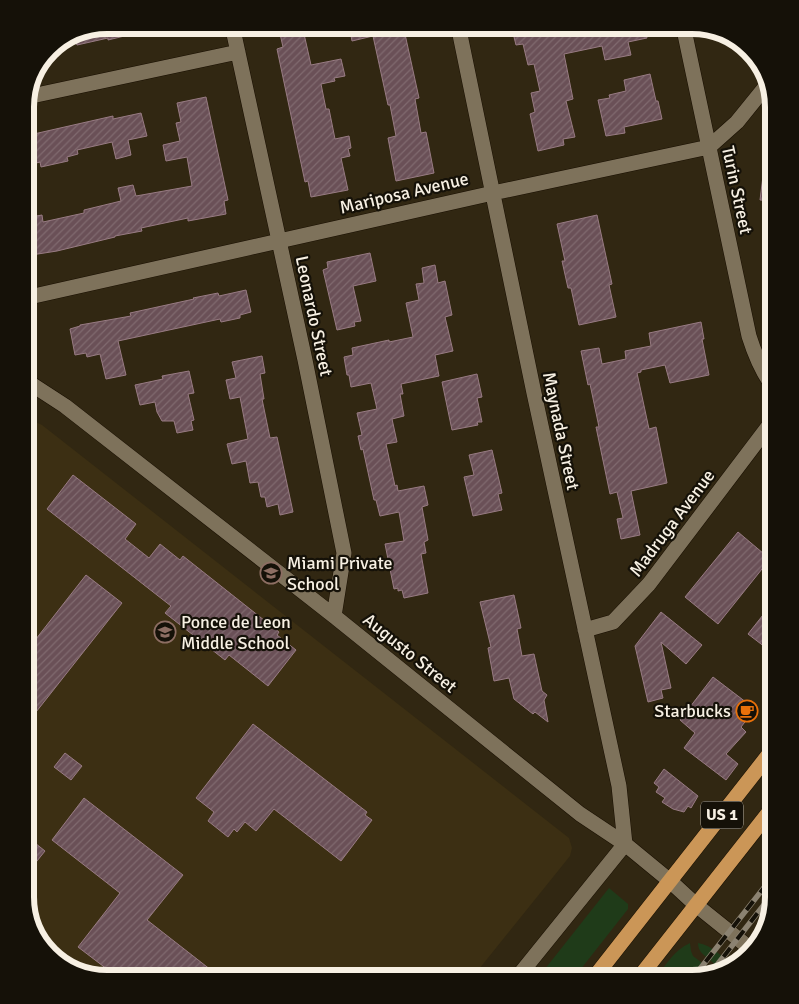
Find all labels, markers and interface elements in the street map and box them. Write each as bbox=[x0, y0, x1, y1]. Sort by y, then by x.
street label: Turin Street bbox=[717, 144, 757, 236]
street label: Mariposa Avenue bbox=[337, 167, 471, 219]
street label: Leonardo Street bbox=[291, 254, 337, 378]
street label: Maynada Street bbox=[538, 370, 584, 492]
street label: Madruga Avenue bbox=[625, 465, 719, 581]
place label: Miami Private School bbox=[287, 552, 393, 595]
school or university icon: Miami Private School bbox=[259, 561, 283, 585]
street label: Augusto Street bbox=[359, 609, 461, 697]
place label: Ponce de Leon Middle School bbox=[181, 611, 291, 654]
school or university icon: Ponce de Leon Middle School bbox=[153, 620, 177, 644]
cafe icon: Starbucks bbox=[735, 699, 759, 723]
place label: Starbucks bbox=[654, 700, 731, 722]
road number: US 1 bbox=[701, 802, 743, 828]

